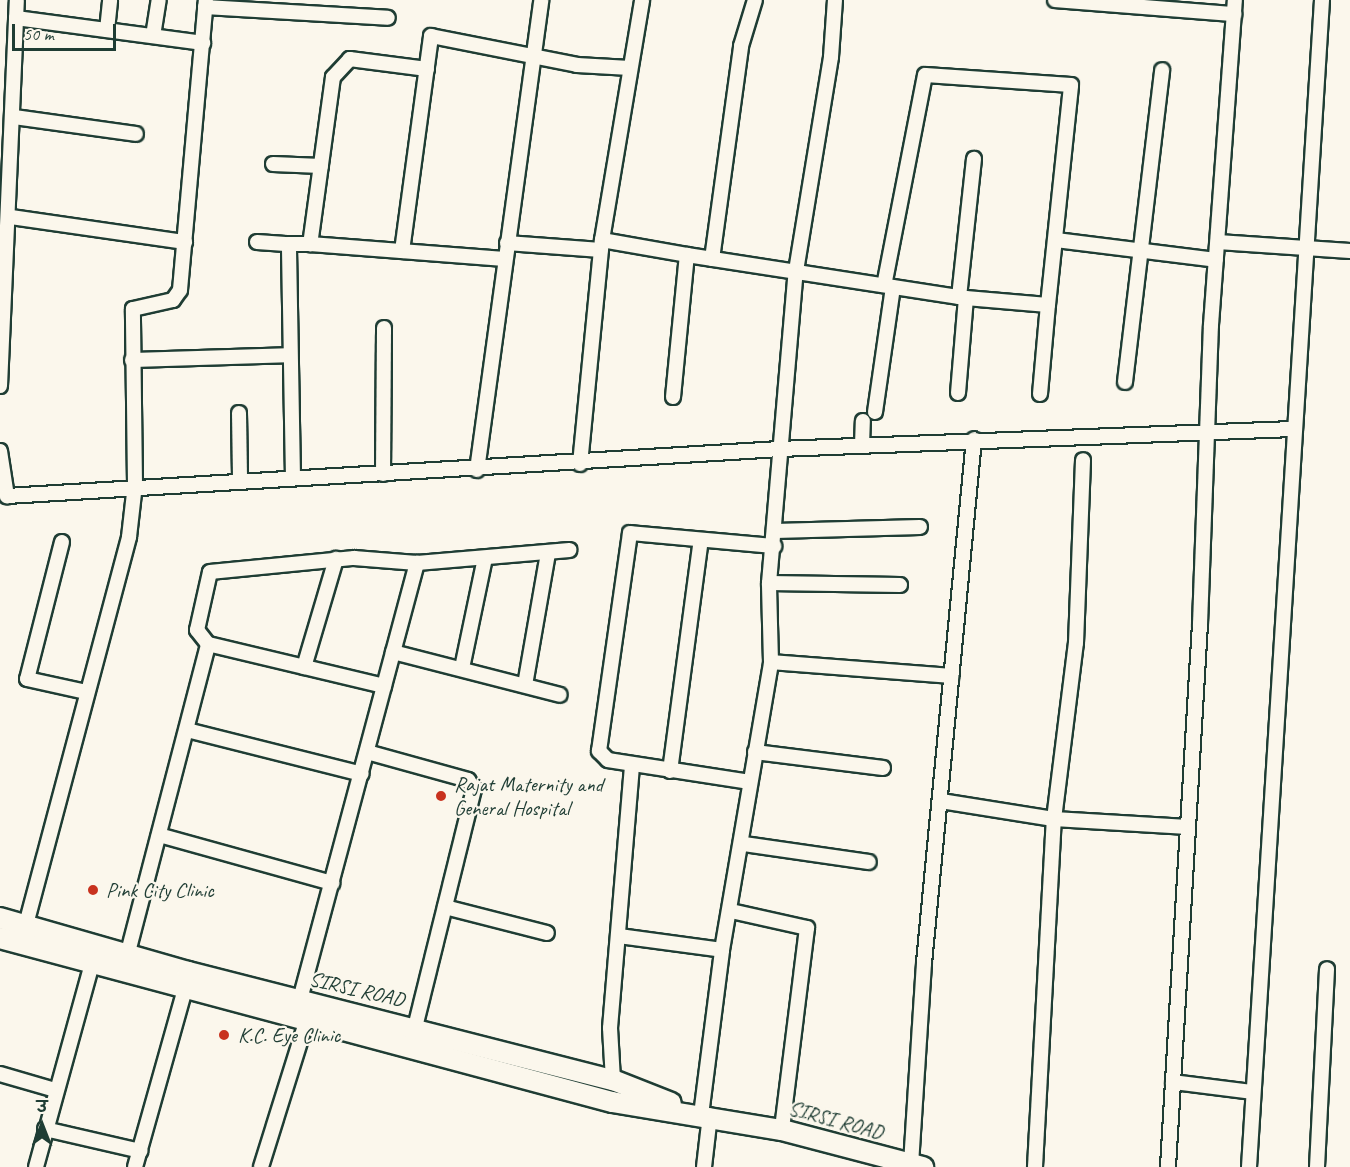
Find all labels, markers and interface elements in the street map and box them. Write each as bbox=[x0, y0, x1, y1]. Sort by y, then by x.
scale bar bbox=[15, 12, 118, 50]
text: 50 m bbox=[23, 23, 54, 45]
place label: Rajat Maternity and General Hospital bbox=[454, 771, 604, 821]
marker: Rajat Maternity and General Hospital bbox=[432, 787, 450, 805]
place label: Pink City Clinic bbox=[106, 877, 214, 903]
marker: Pink City Clinic bbox=[84, 881, 102, 899]
street label: SIRSI ROAD bbox=[307, 966, 407, 1012]
place label: K.C. Eye Clinic bbox=[238, 1022, 341, 1048]
marker: K.C. Eye Clinic bbox=[215, 1026, 233, 1044]
north arrow bbox=[12, 1095, 72, 1155]
street label: SIRSI ROAD bbox=[786, 1095, 886, 1145]
text: उ bbox=[37, 1097, 47, 1117]

